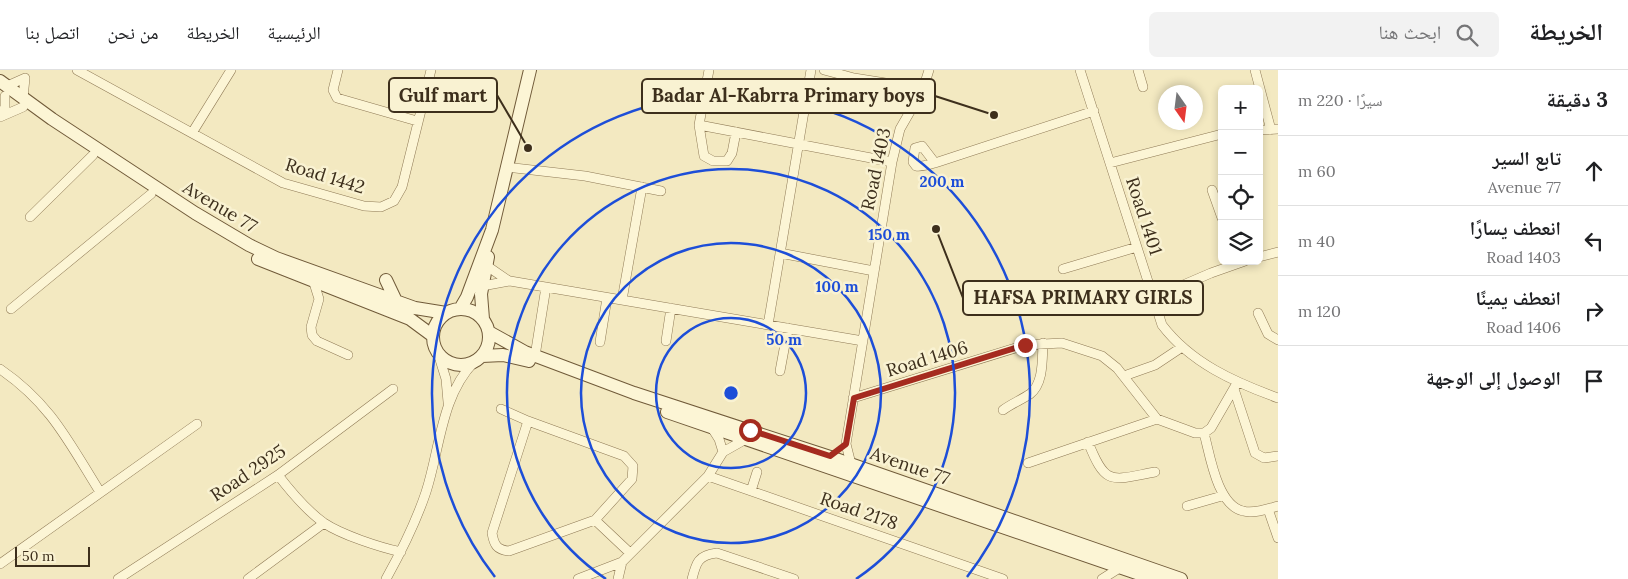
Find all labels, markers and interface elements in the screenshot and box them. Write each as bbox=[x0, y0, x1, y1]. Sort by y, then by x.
search box bbox=[1149, 12, 1499, 57]
text: الخريطة bbox=[1529, 16, 1603, 47]
text: ابحث هنا bbox=[1378, 20, 1441, 44]
text: اتصل بنا bbox=[25, 21, 80, 44]
text: من نحن bbox=[108, 21, 159, 44]
text: الخريطة bbox=[187, 21, 240, 44]
text: الرئيسية bbox=[268, 21, 321, 44]
icon: search bbox=[1453, 21, 1481, 49]
callout: Gulf mart bbox=[389, 78, 497, 112]
callout: Badar Al-Kabrra Primary boys bbox=[642, 79, 935, 113]
text: Gulf mart bbox=[399, 83, 488, 107]
text: Badar Al-Kabrra Primary boys bbox=[651, 83, 925, 107]
north arrow bbox=[1158, 85, 1203, 130]
map controls bbox=[1218, 85, 1263, 265]
button: + bbox=[1218, 85, 1263, 130]
text: 3 دقيقة bbox=[1547, 86, 1608, 113]
text: سيرًا · 220 m bbox=[1298, 90, 1383, 110]
street label: Road 1403 bbox=[856, 125, 895, 212]
button: − bbox=[1218, 130, 1263, 175]
text: تابع السير bbox=[1493, 146, 1561, 170]
street label: Road 1442 bbox=[282, 153, 368, 199]
icon: ahead bbox=[1580, 157, 1608, 185]
text: 60 m bbox=[1298, 161, 1336, 181]
text: 200 m bbox=[920, 172, 965, 191]
street label: Road 1401 bbox=[1121, 174, 1168, 258]
street label: Avenue 77 bbox=[178, 175, 262, 238]
button: locate bbox=[1218, 175, 1263, 220]
text: Avenue 77 bbox=[1488, 177, 1561, 197]
text: انعطف يسارًا bbox=[1470, 216, 1561, 240]
button: layers bbox=[1218, 220, 1263, 265]
text: 150 m bbox=[868, 225, 910, 244]
icon: left bbox=[1580, 227, 1608, 255]
text: 40 m bbox=[1298, 231, 1335, 251]
text: Road 1403 bbox=[1486, 247, 1561, 267]
text: 100 m bbox=[816, 277, 859, 296]
callout: HAFSA PRIMARY GIRLS bbox=[963, 281, 1203, 315]
text: HAFSA PRIMARY GIRLS bbox=[973, 285, 1193, 309]
text: انعطف يمينًا bbox=[1475, 286, 1561, 310]
icon: right bbox=[1580, 297, 1608, 325]
text: 120 m bbox=[1298, 301, 1341, 321]
text: Road 1406 bbox=[1486, 317, 1561, 337]
text: 50 m bbox=[766, 330, 802, 349]
route end bbox=[1014, 334, 1037, 357]
street label: Road 1406 bbox=[883, 335, 971, 382]
text: الوصول إلى الوجهة bbox=[1426, 366, 1561, 390]
icon: arrive bbox=[1580, 367, 1608, 395]
centre of rings bbox=[722, 384, 740, 402]
route start bbox=[739, 419, 762, 442]
street label: Road 2925 bbox=[206, 439, 290, 506]
street label: Avenue 77 bbox=[867, 441, 953, 490]
street label: Road 2178 bbox=[817, 486, 901, 535]
scale bar bbox=[15, 544, 90, 567]
text: 50 m bbox=[22, 547, 55, 565]

